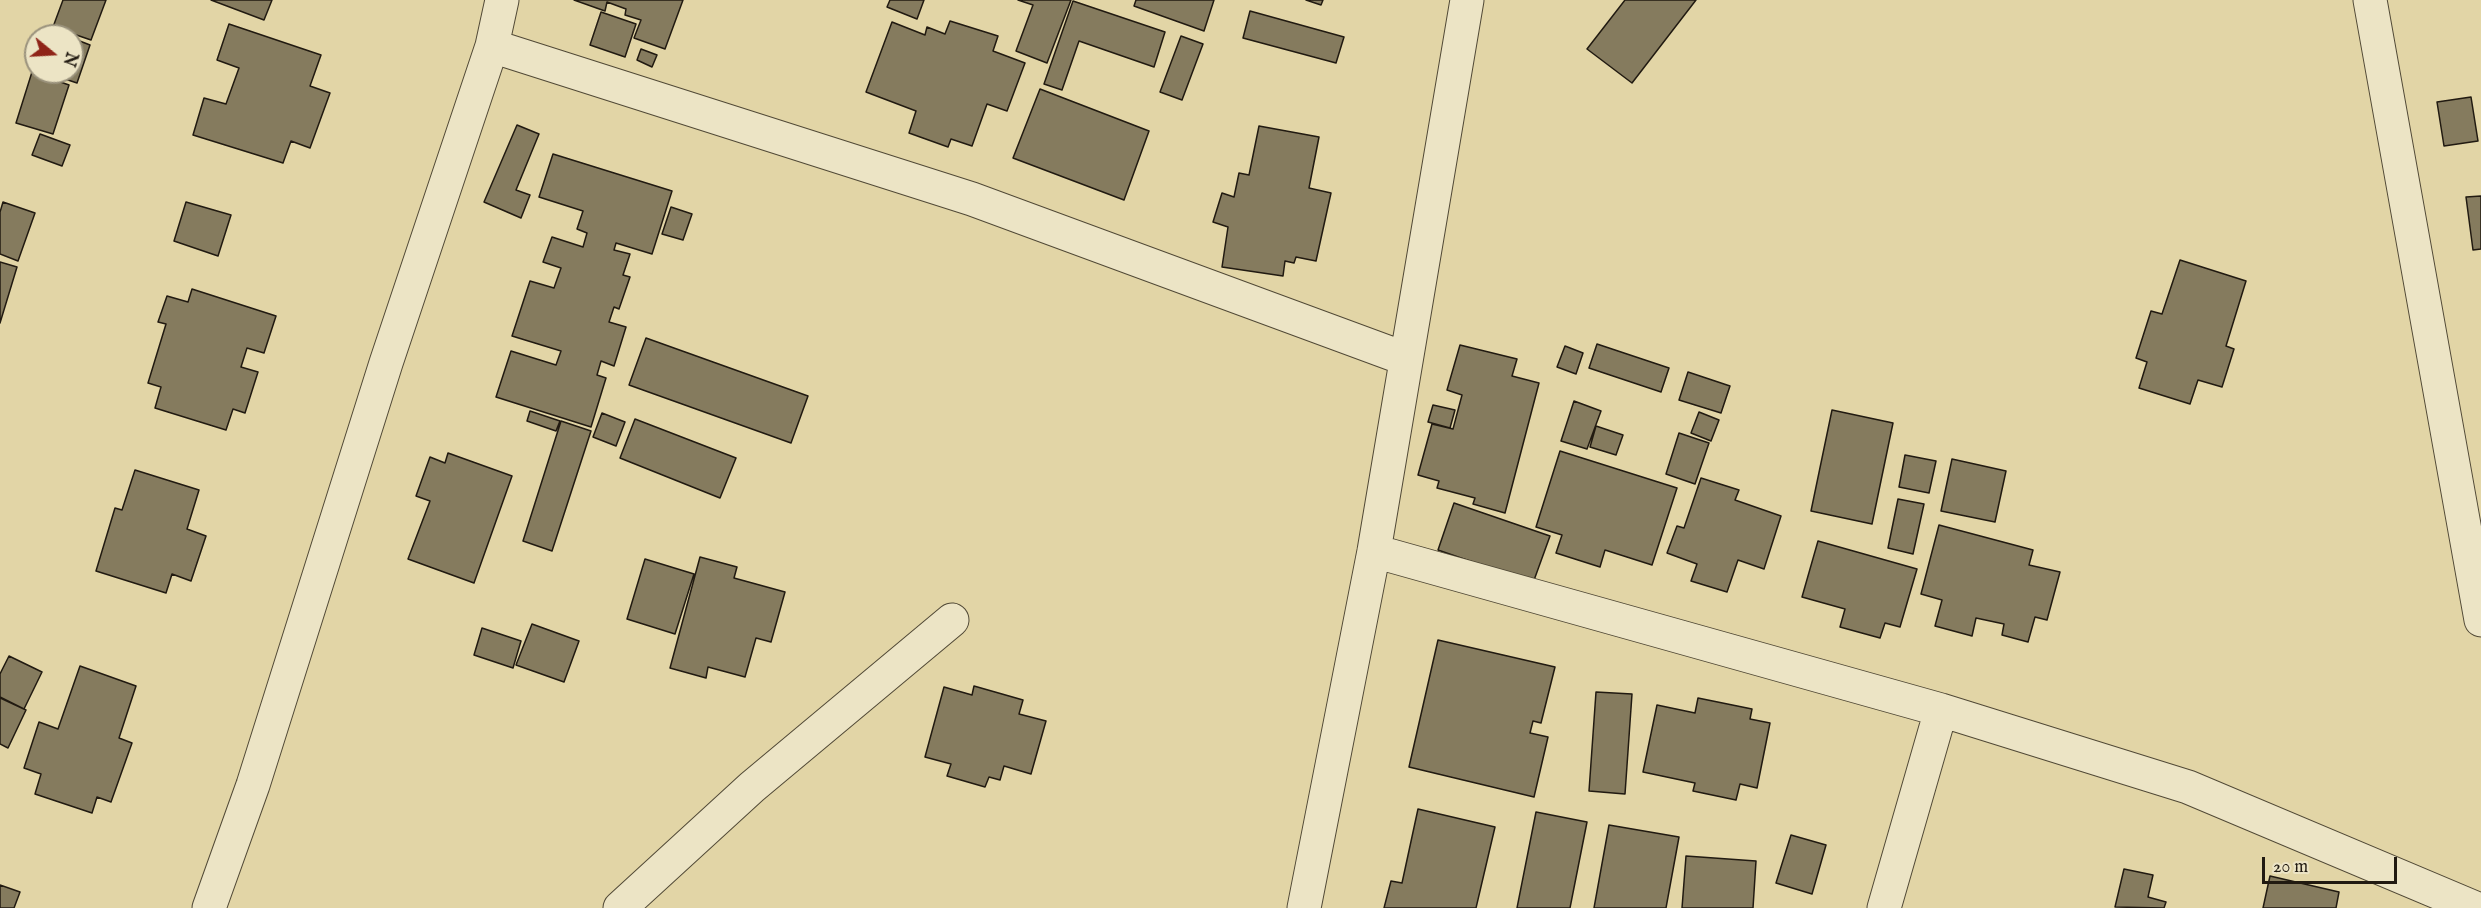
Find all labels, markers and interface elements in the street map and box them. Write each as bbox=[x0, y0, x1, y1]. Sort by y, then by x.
north arrow bbox=[24, 24, 84, 84]
text: N bbox=[58, 49, 81, 69]
scale bar bbox=[2265, 845, 2400, 883]
text: 20 m bbox=[2273, 856, 2308, 879]

